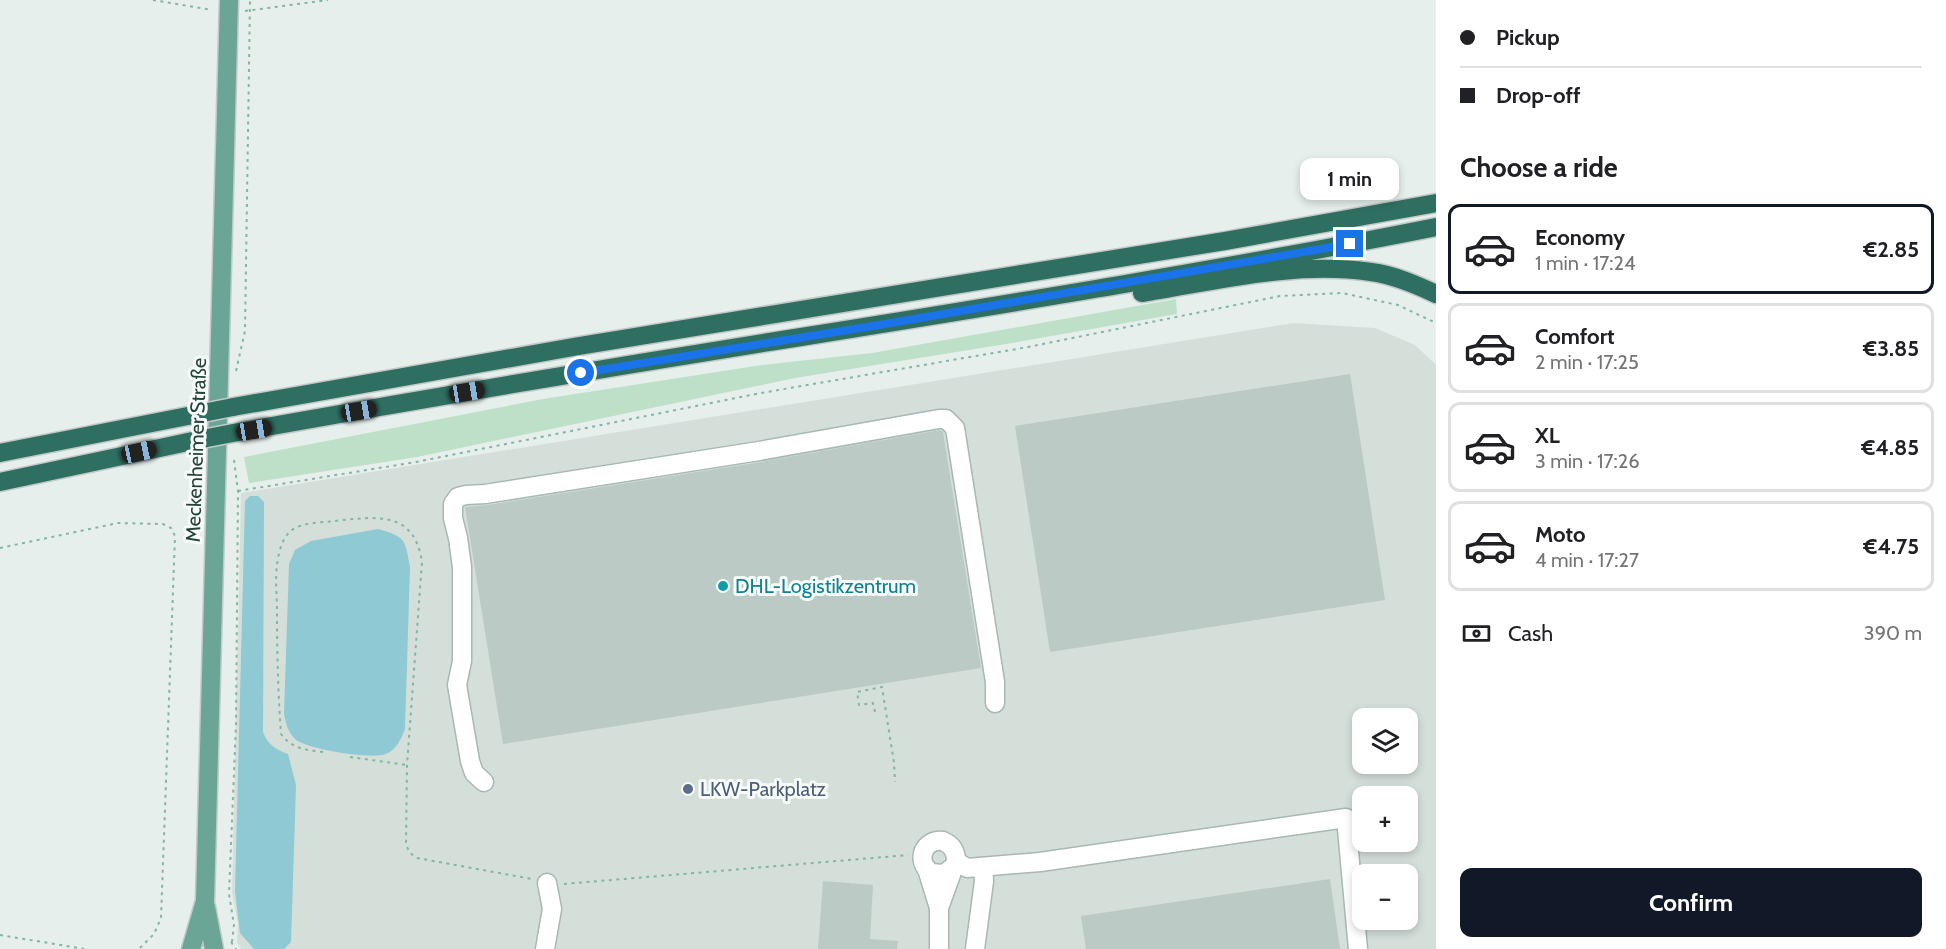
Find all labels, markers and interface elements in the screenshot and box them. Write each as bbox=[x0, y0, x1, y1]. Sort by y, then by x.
text: Pickup bbox=[1496, 24, 1560, 51]
text: Drop-off bbox=[1496, 82, 1580, 109]
text: Choose a ride bbox=[1460, 151, 1618, 184]
callout: 1 min bbox=[1300, 157, 1400, 199]
text: 1 min bbox=[1327, 167, 1372, 191]
icon: car bbox=[1463, 222, 1517, 276]
text: Economy bbox=[1535, 224, 1625, 251]
route end bbox=[1336, 230, 1363, 257]
text: €2.85 bbox=[1863, 236, 1919, 263]
text: 1 min · 17:24 bbox=[1535, 251, 1636, 275]
icon: car bbox=[1463, 321, 1517, 375]
text: Comfort bbox=[1535, 323, 1614, 350]
text: €3.85 bbox=[1863, 335, 1919, 362]
text: 2 min · 17:25 bbox=[1535, 350, 1639, 374]
street label: Meckenheimer Straße bbox=[181, 357, 211, 543]
route start bbox=[567, 359, 594, 386]
car bbox=[448, 380, 486, 404]
car bbox=[340, 399, 378, 423]
car bbox=[235, 418, 273, 442]
icon: car bbox=[1463, 420, 1517, 474]
text: XL bbox=[1535, 422, 1560, 449]
text: €4.85 bbox=[1861, 434, 1919, 461]
car bbox=[120, 439, 158, 465]
text: 3 min · 17:26 bbox=[1535, 449, 1640, 473]
icon: car bbox=[1463, 519, 1517, 573]
text: Moto bbox=[1535, 521, 1586, 548]
text: €4.75 bbox=[1863, 533, 1919, 560]
text: 4 min · 17:27 bbox=[1535, 548, 1639, 572]
place label: DHL-Logistikzentrum bbox=[735, 574, 916, 598]
marker: DHL-Logistikzentrum bbox=[716, 579, 730, 593]
icon: cash bbox=[1460, 617, 1493, 650]
text: Cash bbox=[1508, 620, 1553, 647]
text: 390 m bbox=[1864, 621, 1922, 645]
map controls bbox=[1352, 708, 1418, 930]
button: layers bbox=[1352, 708, 1418, 774]
place label: LKW-Parkplatz bbox=[700, 777, 826, 801]
marker: LKW-Parkplatz bbox=[681, 782, 695, 796]
button: + bbox=[1352, 786, 1418, 852]
button: − bbox=[1352, 864, 1418, 930]
button: Confirm bbox=[1460, 868, 1922, 937]

